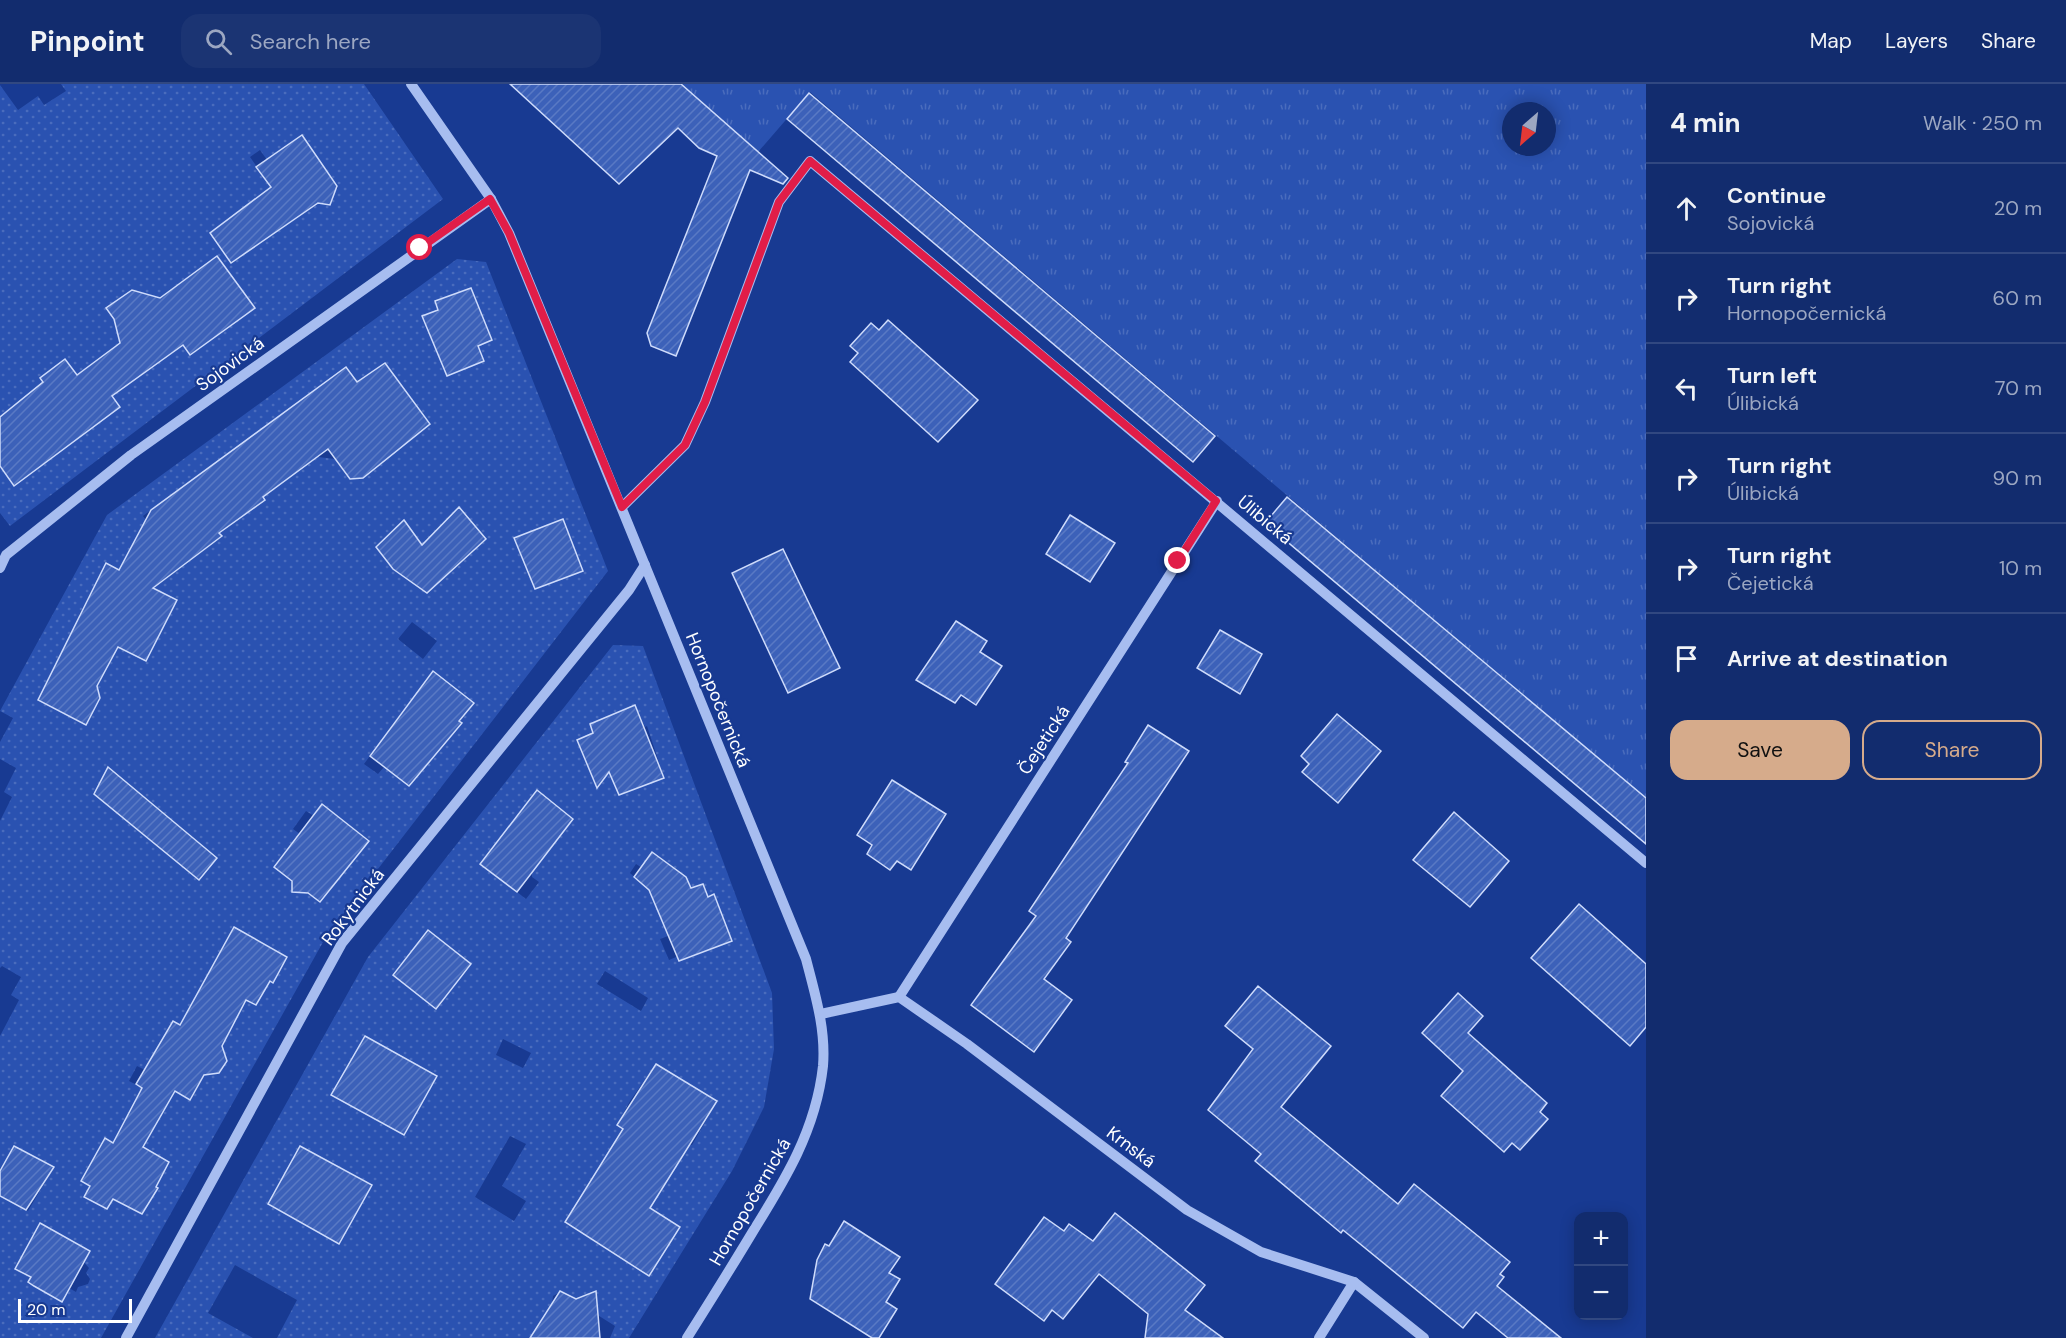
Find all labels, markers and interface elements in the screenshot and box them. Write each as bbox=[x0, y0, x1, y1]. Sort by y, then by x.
search box bbox=[181, 14, 601, 68]
text: Pinpoint bbox=[30, 23, 145, 60]
icon: search bbox=[202, 25, 235, 58]
text: Search here bbox=[250, 27, 371, 56]
text: Map bbox=[1810, 27, 1852, 55]
text: Layers bbox=[1885, 27, 1948, 55]
text: Share bbox=[1981, 27, 2036, 55]
north arrow bbox=[1502, 102, 1556, 156]
text: 4 min bbox=[1670, 106, 1741, 140]
text: Walk · 250 m bbox=[1923, 110, 2042, 136]
text: Continue bbox=[1727, 181, 1826, 210]
icon: ahead bbox=[1670, 192, 1703, 225]
text: 20 m bbox=[1994, 195, 2042, 221]
text: Sojovická bbox=[1727, 210, 1814, 236]
route start bbox=[406, 234, 432, 260]
text: Turn right bbox=[1727, 271, 1832, 300]
icon: right bbox=[1670, 282, 1703, 315]
text: 60 m bbox=[1993, 285, 2042, 311]
text: Hornopočernická bbox=[1727, 300, 1886, 326]
street label: Sojovická bbox=[191, 331, 269, 397]
text: Turn left bbox=[1727, 361, 1817, 390]
icon: left bbox=[1670, 372, 1703, 405]
text: 70 m bbox=[1995, 375, 2042, 401]
text: Úlibická bbox=[1727, 390, 1799, 416]
text: Turn right bbox=[1727, 451, 1832, 480]
icon: right bbox=[1670, 462, 1703, 495]
text: 90 m bbox=[1993, 465, 2042, 491]
text: Úlibická bbox=[1727, 480, 1799, 506]
street label: Úlibická bbox=[1232, 490, 1298, 550]
text: Turn right bbox=[1727, 541, 1832, 570]
route end bbox=[1164, 547, 1190, 573]
icon: right bbox=[1670, 552, 1703, 585]
text: 10 m bbox=[1999, 555, 2042, 581]
text: Čejetická bbox=[1727, 570, 1814, 596]
street label: Hornopočernická bbox=[680, 629, 756, 771]
icon: arrive bbox=[1670, 642, 1703, 675]
text: Arrive at destination bbox=[1727, 644, 1948, 673]
street label: Čejetická bbox=[1013, 701, 1075, 779]
button: Save bbox=[1670, 720, 1850, 780]
button: Share bbox=[1862, 720, 2042, 780]
street label: Rokytnická bbox=[316, 864, 390, 950]
street label: Krnská bbox=[1102, 1121, 1160, 1173]
street label: Hornopočernická bbox=[704, 1134, 796, 1270]
map controls bbox=[1574, 1212, 1628, 1320]
button: + bbox=[1574, 1212, 1628, 1266]
button: − bbox=[1574, 1266, 1628, 1320]
scale bar bbox=[18, 1296, 132, 1324]
text: 20 m bbox=[27, 1299, 66, 1320]

